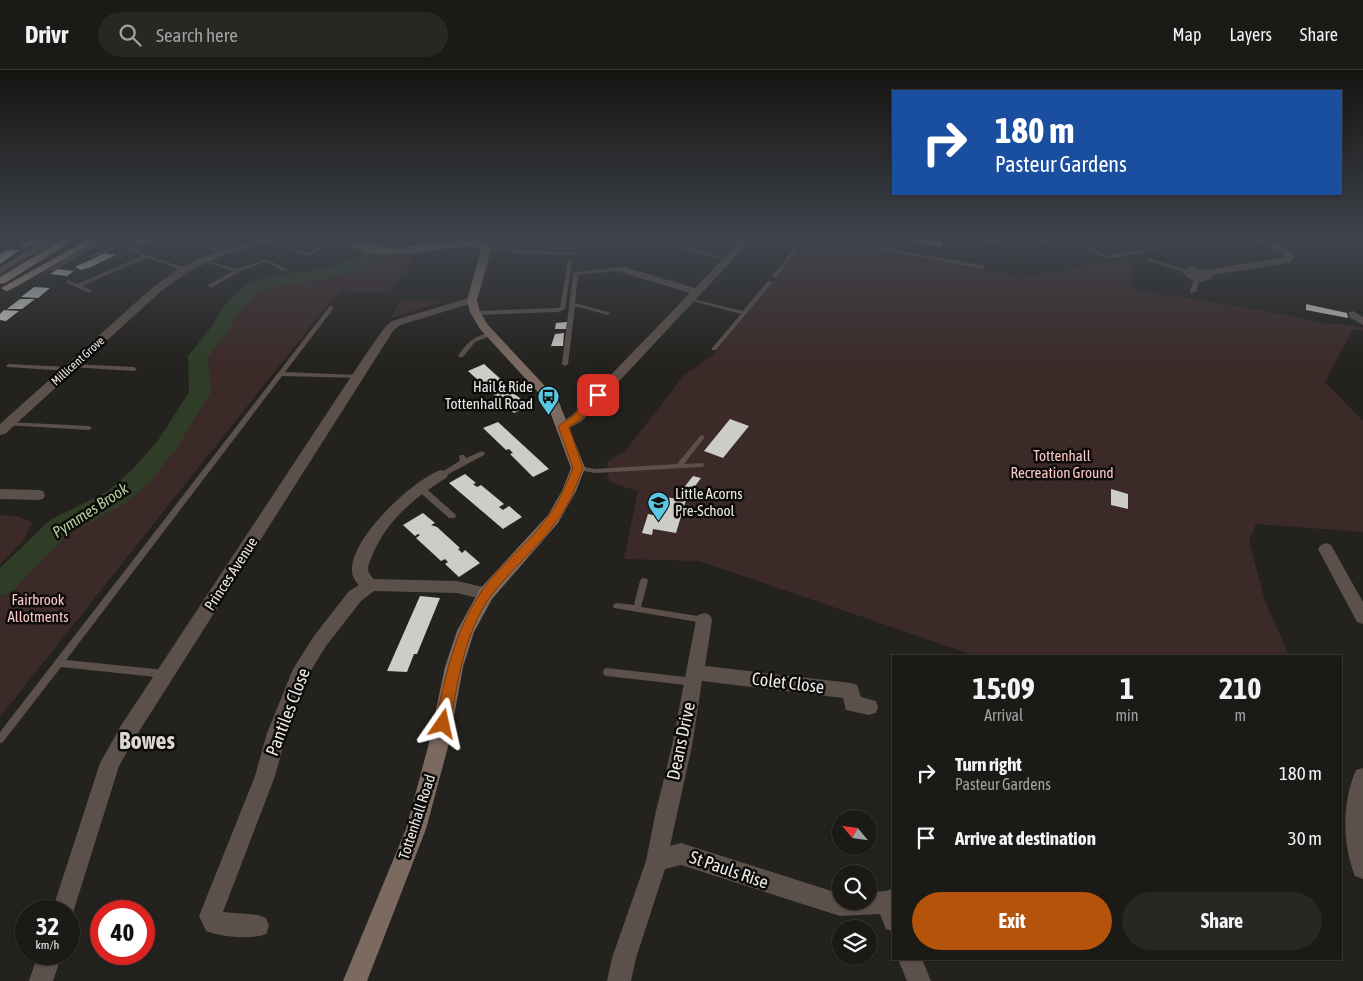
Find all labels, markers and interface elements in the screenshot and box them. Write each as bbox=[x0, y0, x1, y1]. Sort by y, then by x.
search box bbox=[98, 12, 448, 57]
text: Drivr bbox=[25, 21, 68, 48]
icon: search bbox=[116, 21, 144, 49]
text: Search here bbox=[156, 24, 238, 46]
text: Map bbox=[1172, 24, 1201, 45]
text: Layers bbox=[1229, 24, 1272, 45]
text: Share bbox=[1300, 24, 1338, 45]
icon: right bbox=[912, 110, 977, 175]
text: 180 m bbox=[995, 110, 1074, 150]
text: Pasteur Gardens bbox=[995, 151, 1127, 177]
street label: Millicent Grove bbox=[49, 334, 107, 388]
pin bbox=[577, 374, 619, 416]
place label: Hail & Ride Tottenhall Road bbox=[445, 378, 533, 412]
icon: arrive bbox=[584, 381, 612, 409]
bus stop icon: Hail & Ride Tottenhall Road bbox=[537, 384, 561, 415]
park label: Tottenhall Recreation Ground bbox=[1010, 447, 1114, 481]
water label: Pymmes Brook bbox=[49, 478, 133, 542]
place label: Little Acorns Pre-School bbox=[675, 485, 743, 519]
school or university icon: Little Acorns Pre-School bbox=[647, 491, 671, 522]
street label: Princes Avenue bbox=[201, 534, 261, 613]
park label: Fairbrook Allotments bbox=[7, 591, 69, 625]
street label: Pantiles Close bbox=[261, 665, 314, 759]
street label: Colet Close bbox=[751, 668, 825, 697]
text: 15:09 bbox=[973, 671, 1035, 705]
text: 1 bbox=[1120, 671, 1134, 705]
text: 210 bbox=[1219, 671, 1261, 705]
position arrow bbox=[416, 697, 468, 749]
street label: Deans Drive bbox=[662, 700, 699, 782]
text: Arrival bbox=[984, 706, 1023, 724]
text: min bbox=[1116, 706, 1139, 724]
text: m bbox=[1234, 706, 1246, 724]
district label: Bowes bbox=[119, 727, 175, 754]
text: Turn right bbox=[955, 753, 1022, 775]
icon: right bbox=[912, 759, 940, 787]
text: 180 m bbox=[1279, 762, 1322, 784]
street label: Tottenhall Road bbox=[395, 772, 438, 861]
text: Pasteur Gardens bbox=[955, 775, 1051, 793]
north arrow bbox=[832, 810, 878, 855]
map controls bbox=[832, 810, 877, 965]
icon: arrive bbox=[912, 824, 940, 852]
text: Arrive at destination bbox=[955, 827, 1096, 849]
text: 30 m bbox=[1288, 827, 1322, 849]
street label: St Pauls Rise bbox=[687, 846, 771, 893]
button: search bbox=[832, 865, 877, 910]
button: Exit bbox=[912, 892, 1112, 950]
button: Share bbox=[1122, 892, 1322, 950]
speed limit sign: 40 bbox=[90, 900, 155, 965]
text: 32 bbox=[36, 912, 59, 940]
button: layers bbox=[832, 920, 877, 965]
text: km/h bbox=[36, 938, 59, 952]

